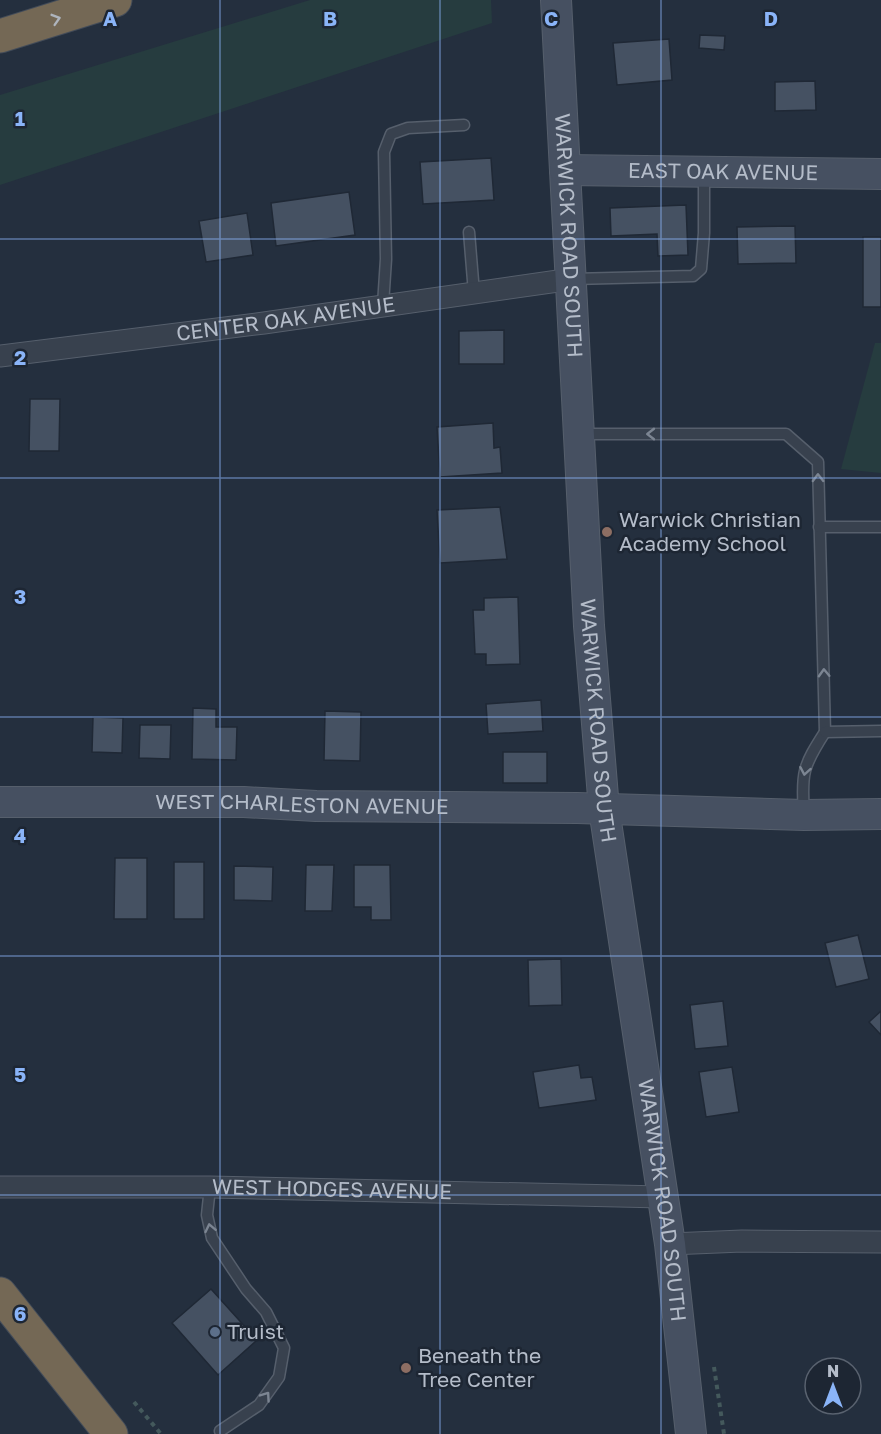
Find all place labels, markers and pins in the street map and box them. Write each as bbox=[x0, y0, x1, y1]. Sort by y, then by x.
place label: Warwick Christian Academy School bbox=[619, 506, 801, 556]
marker: Warwick Christian Academy School bbox=[600, 525, 614, 539]
place label: Truist bbox=[227, 1318, 284, 1344]
marker: Truist bbox=[208, 1325, 222, 1339]
place label: Beneath the Tree Center bbox=[418, 1342, 541, 1392]
marker: Beneath the Tree Center bbox=[399, 1361, 413, 1375]

